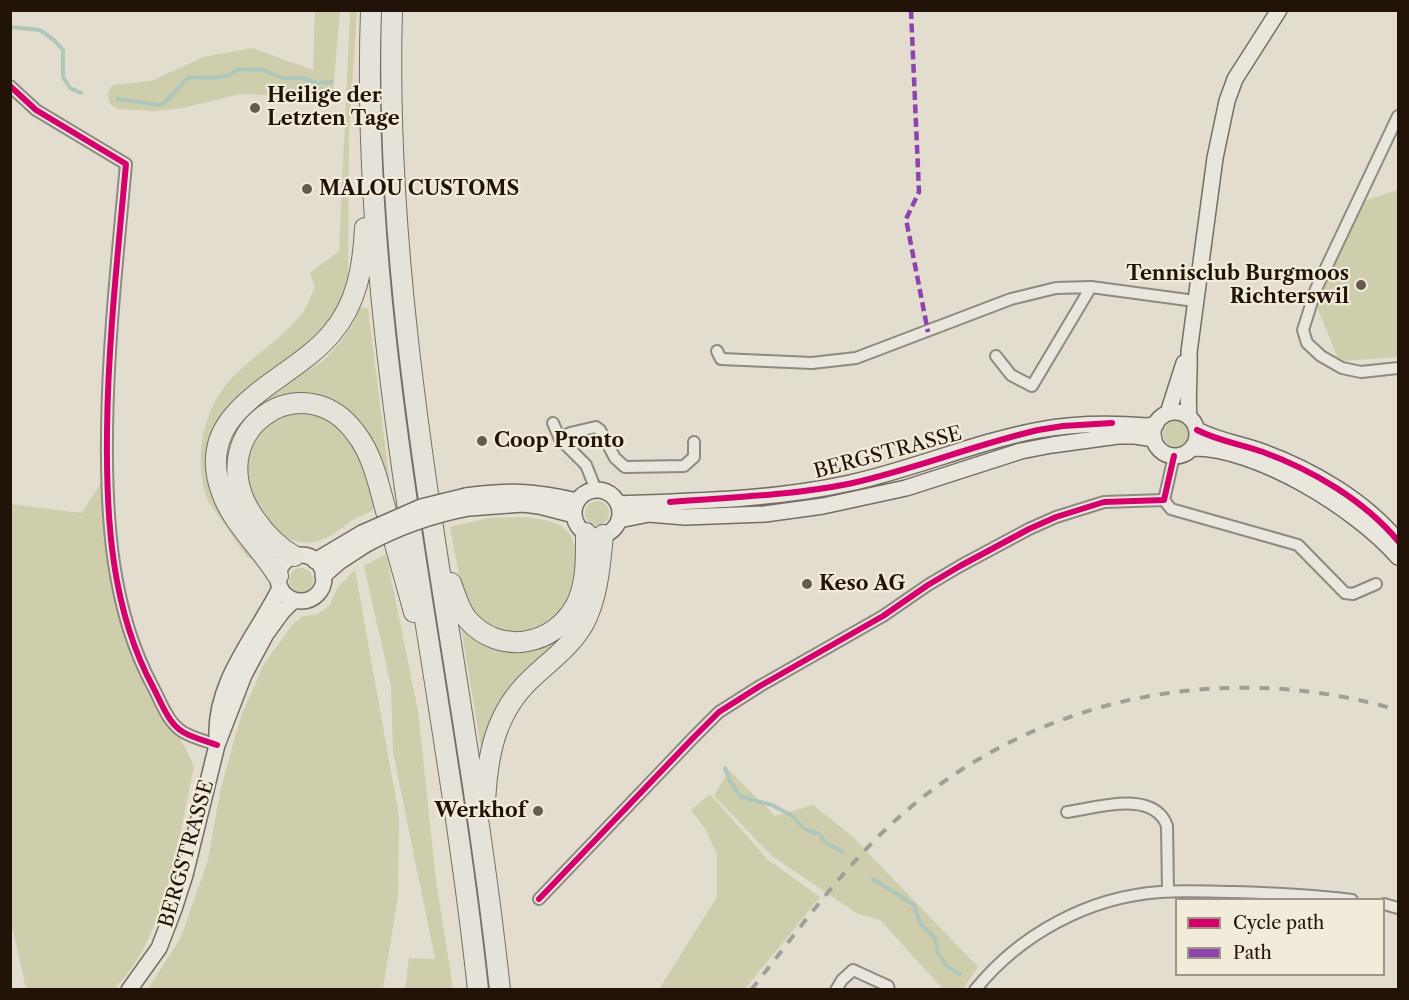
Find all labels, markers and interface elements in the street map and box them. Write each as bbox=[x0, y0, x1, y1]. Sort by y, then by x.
place label: Heilige der Letzten Tage bbox=[267, 84, 400, 131]
marker: Heilige der Letzten Tage bbox=[248, 101, 262, 115]
place label: MALOU CUSTOMS bbox=[319, 177, 519, 201]
marker: MALOU CUSTOMS bbox=[300, 182, 314, 196]
place label: Tennisclub Burgmoos Richterswil bbox=[1126, 262, 1349, 309]
marker: Tennisclub Burgmoos Richterswil bbox=[1354, 278, 1368, 292]
street label: BERGSTRASSE bbox=[811, 422, 965, 484]
place label: Coop Pronto bbox=[494, 429, 624, 453]
marker: Coop Pronto bbox=[475, 434, 489, 448]
place label: Keso AG bbox=[819, 572, 905, 596]
marker: Keso AG bbox=[800, 577, 814, 591]
street label: BERGSTRASSE bbox=[154, 777, 220, 931]
place label: Werkhof bbox=[434, 799, 526, 823]
marker: Werkhof bbox=[531, 804, 545, 818]
legend bbox=[1175, 898, 1385, 976]
text: Cycle path bbox=[1233, 912, 1324, 934]
text: Path bbox=[1233, 942, 1272, 964]

